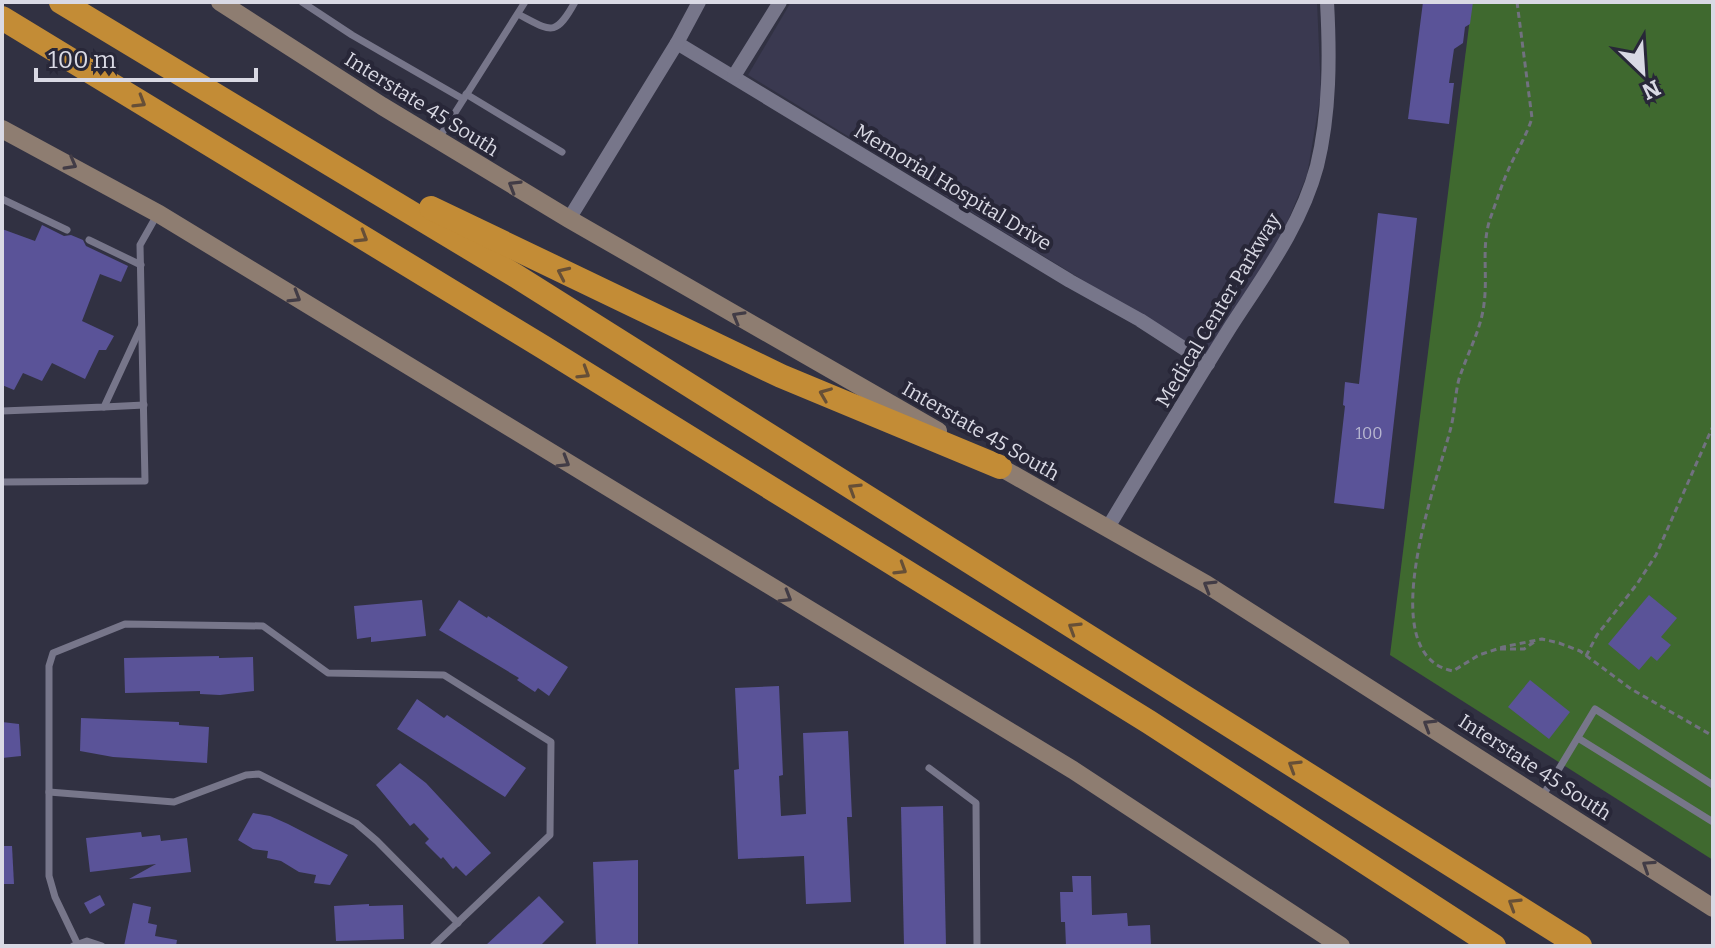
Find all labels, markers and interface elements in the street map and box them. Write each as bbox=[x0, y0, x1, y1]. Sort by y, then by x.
scale bar bbox=[36, 32, 256, 82]
north arrow bbox=[1603, 32, 1683, 112]
text: 100 m bbox=[48, 46, 116, 74]
street label: Interstate 45 South bbox=[341, 47, 504, 161]
text: N bbox=[1638, 74, 1665, 106]
one-way arrow bbox=[131, 92, 146, 108]
street label: Memorial Hospital Drive bbox=[850, 119, 1056, 255]
one-way arrow bbox=[63, 155, 77, 170]
one-way arrow bbox=[508, 180, 523, 195]
street label: Medical Center Parkway bbox=[1151, 208, 1286, 411]
one-way arrow bbox=[354, 227, 368, 242]
one-way arrow bbox=[557, 267, 572, 283]
one-way arrow bbox=[286, 287, 301, 303]
one-way arrow bbox=[732, 311, 747, 327]
one-way arrow bbox=[575, 363, 590, 378]
street label: Interstate 45 South bbox=[898, 376, 1064, 486]
one-way arrow bbox=[819, 388, 833, 404]
house number: 100 bbox=[1355, 424, 1383, 443]
one-way arrow bbox=[556, 452, 570, 467]
one-way arrow bbox=[848, 484, 863, 499]
one-way arrow bbox=[892, 559, 906, 574]
one-way arrow bbox=[1203, 580, 1218, 596]
one-way arrow bbox=[778, 587, 792, 602]
one-way arrow bbox=[1068, 622, 1083, 637]
street label: Interstate 45 South bbox=[1454, 709, 1616, 826]
one-way arrow bbox=[1423, 720, 1438, 735]
one-way arrow bbox=[1288, 760, 1303, 776]
one-way arrow bbox=[1642, 861, 1656, 876]
one-way arrow bbox=[1509, 899, 1523, 914]

